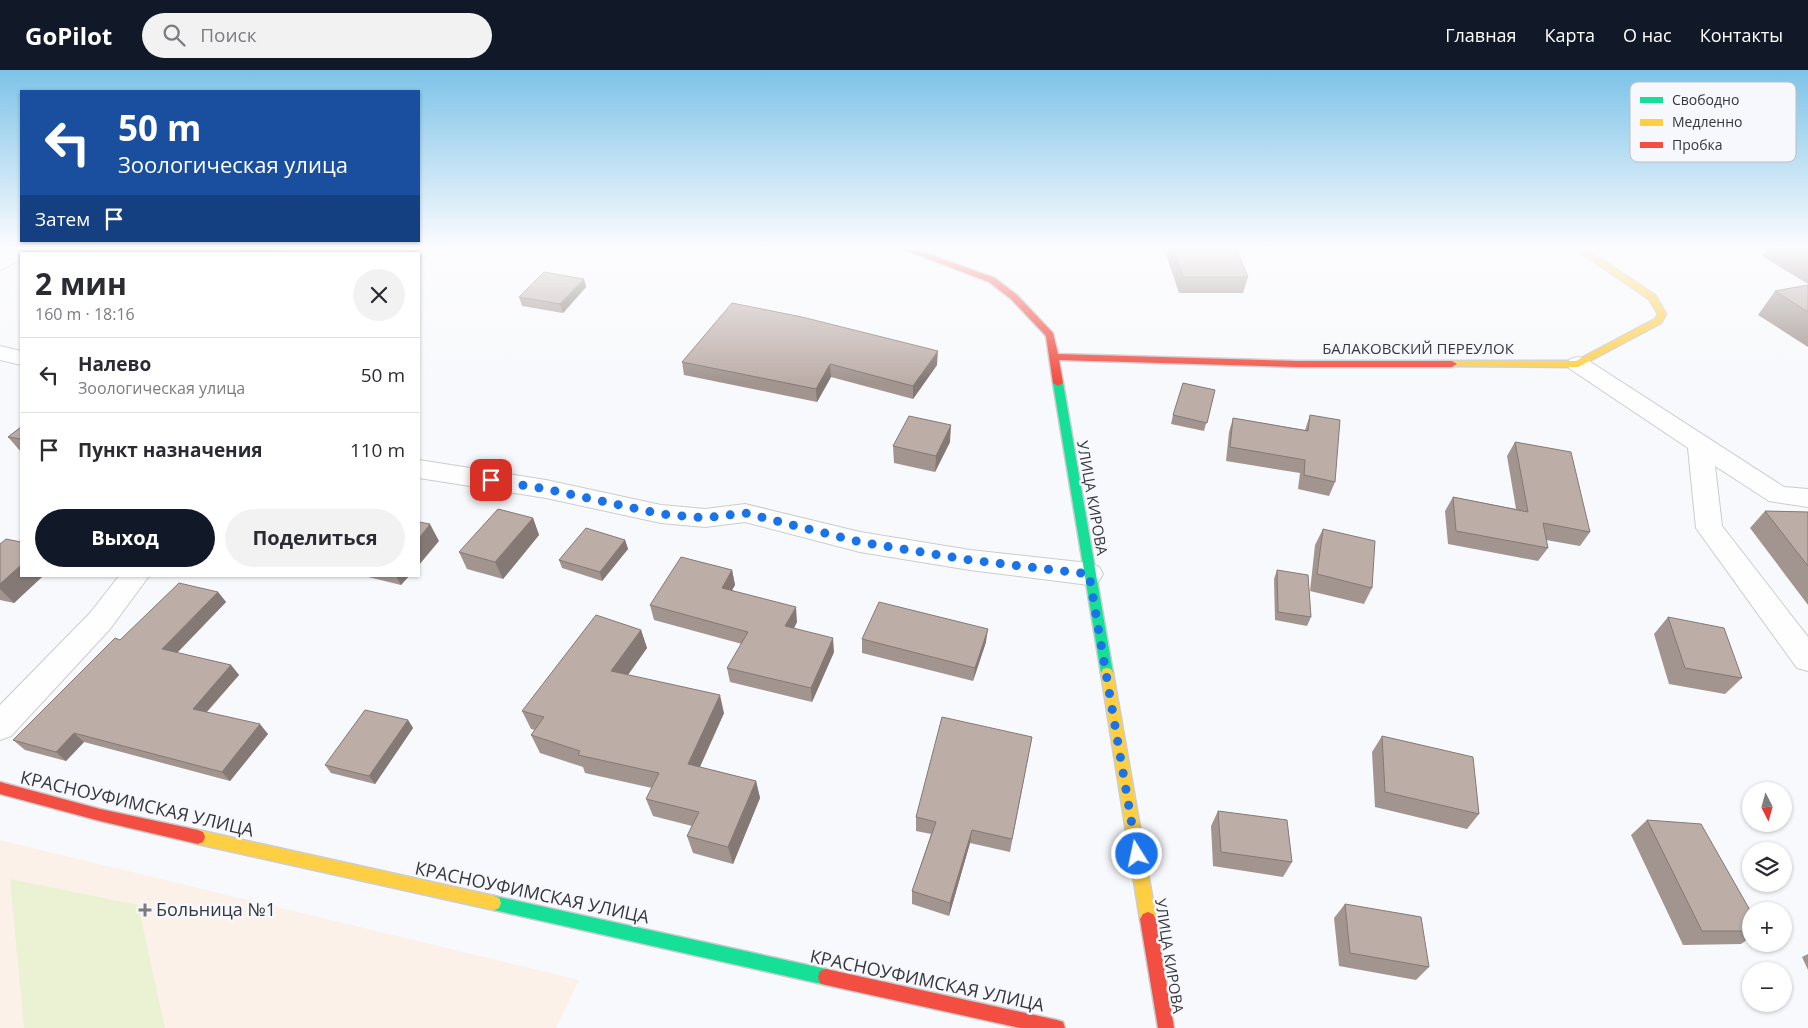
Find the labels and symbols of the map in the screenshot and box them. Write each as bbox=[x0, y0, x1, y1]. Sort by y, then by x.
legend bbox=[1630, 82, 1796, 162]
text: Свободно bbox=[1672, 90, 1739, 109]
text: Медленно bbox=[1672, 112, 1743, 131]
text: Пробка bbox=[1672, 135, 1723, 154]
street label: БАЛАКОВСКИЙ ПЕРЕУЛОК bbox=[1322, 338, 1515, 358]
street label: УЛИЦА КИРОВА bbox=[1073, 439, 1113, 557]
pin bbox=[470, 459, 512, 501]
street label: КРАСНОУФИМСКАЯ УЛИЦА bbox=[18, 764, 257, 842]
north arrow bbox=[1742, 782, 1792, 832]
position arrow bbox=[1110, 827, 1162, 879]
street label: КРАСНОУФИМСКАЯ УЛИЦА bbox=[413, 855, 652, 929]
place label: Больница №1 bbox=[156, 897, 276, 921]
street label: УЛИЦА КИРОВА bbox=[1151, 897, 1189, 1015]
marker: Больница №1 bbox=[138, 903, 152, 917]
street label: КРАСНОУФИМСКАЯ УЛИЦА bbox=[808, 943, 1047, 1017]

